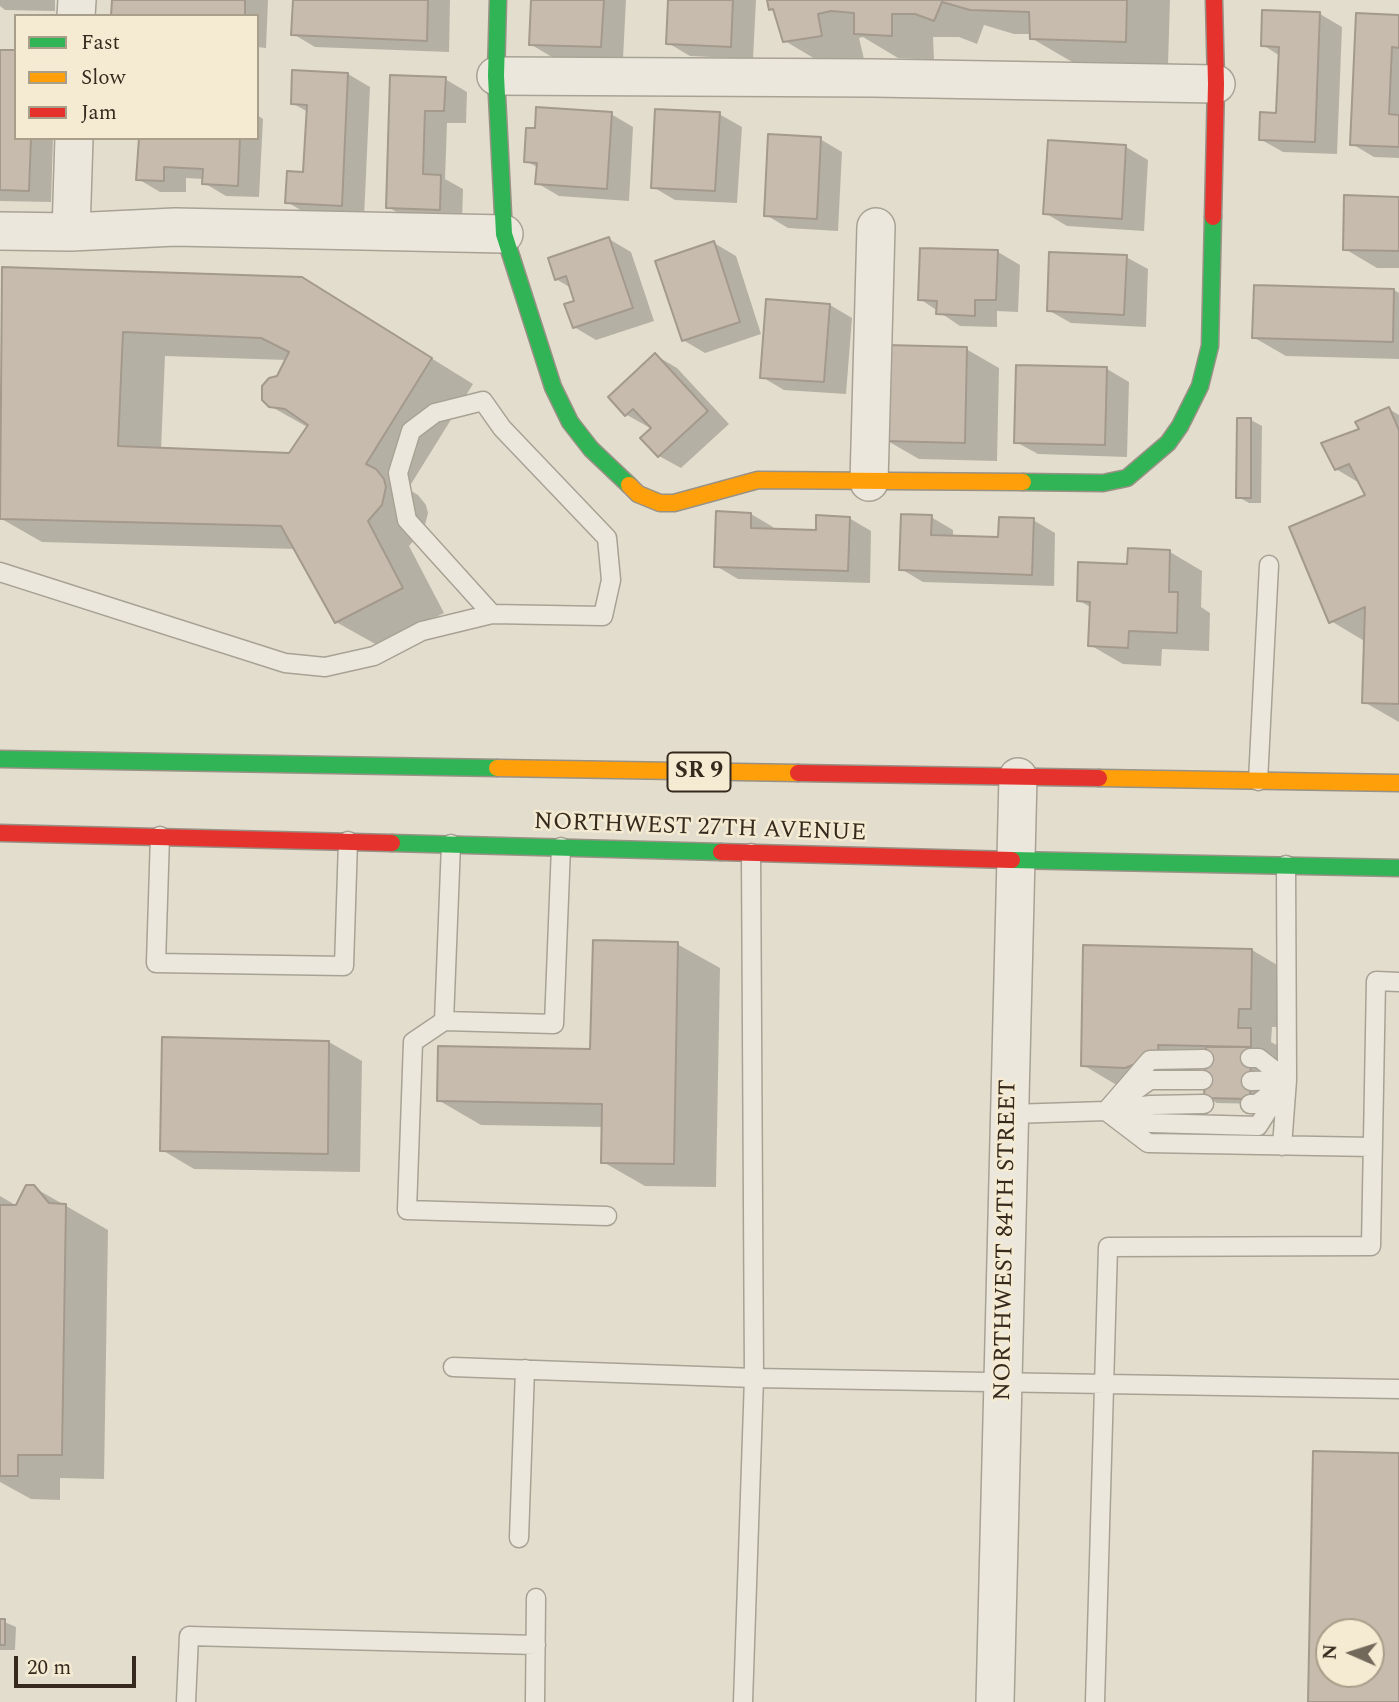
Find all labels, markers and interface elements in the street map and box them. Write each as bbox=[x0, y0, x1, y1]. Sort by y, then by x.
legend bbox=[14, 14, 259, 140]
text: Fast bbox=[81, 27, 120, 59]
text: Slow bbox=[81, 62, 125, 94]
text: Jam bbox=[81, 97, 117, 129]
road number: SR 9 bbox=[668, 752, 730, 792]
street label: NORTHWEST 27TH AVENUE bbox=[533, 809, 867, 849]
street label: NORTHWEST 84TH STREET bbox=[990, 1079, 1024, 1401]
north arrow bbox=[1315, 1618, 1385, 1688]
scale bar bbox=[18, 1642, 140, 1686]
text: N bbox=[1316, 1643, 1345, 1660]
text: 20 m bbox=[27, 1652, 71, 1684]

